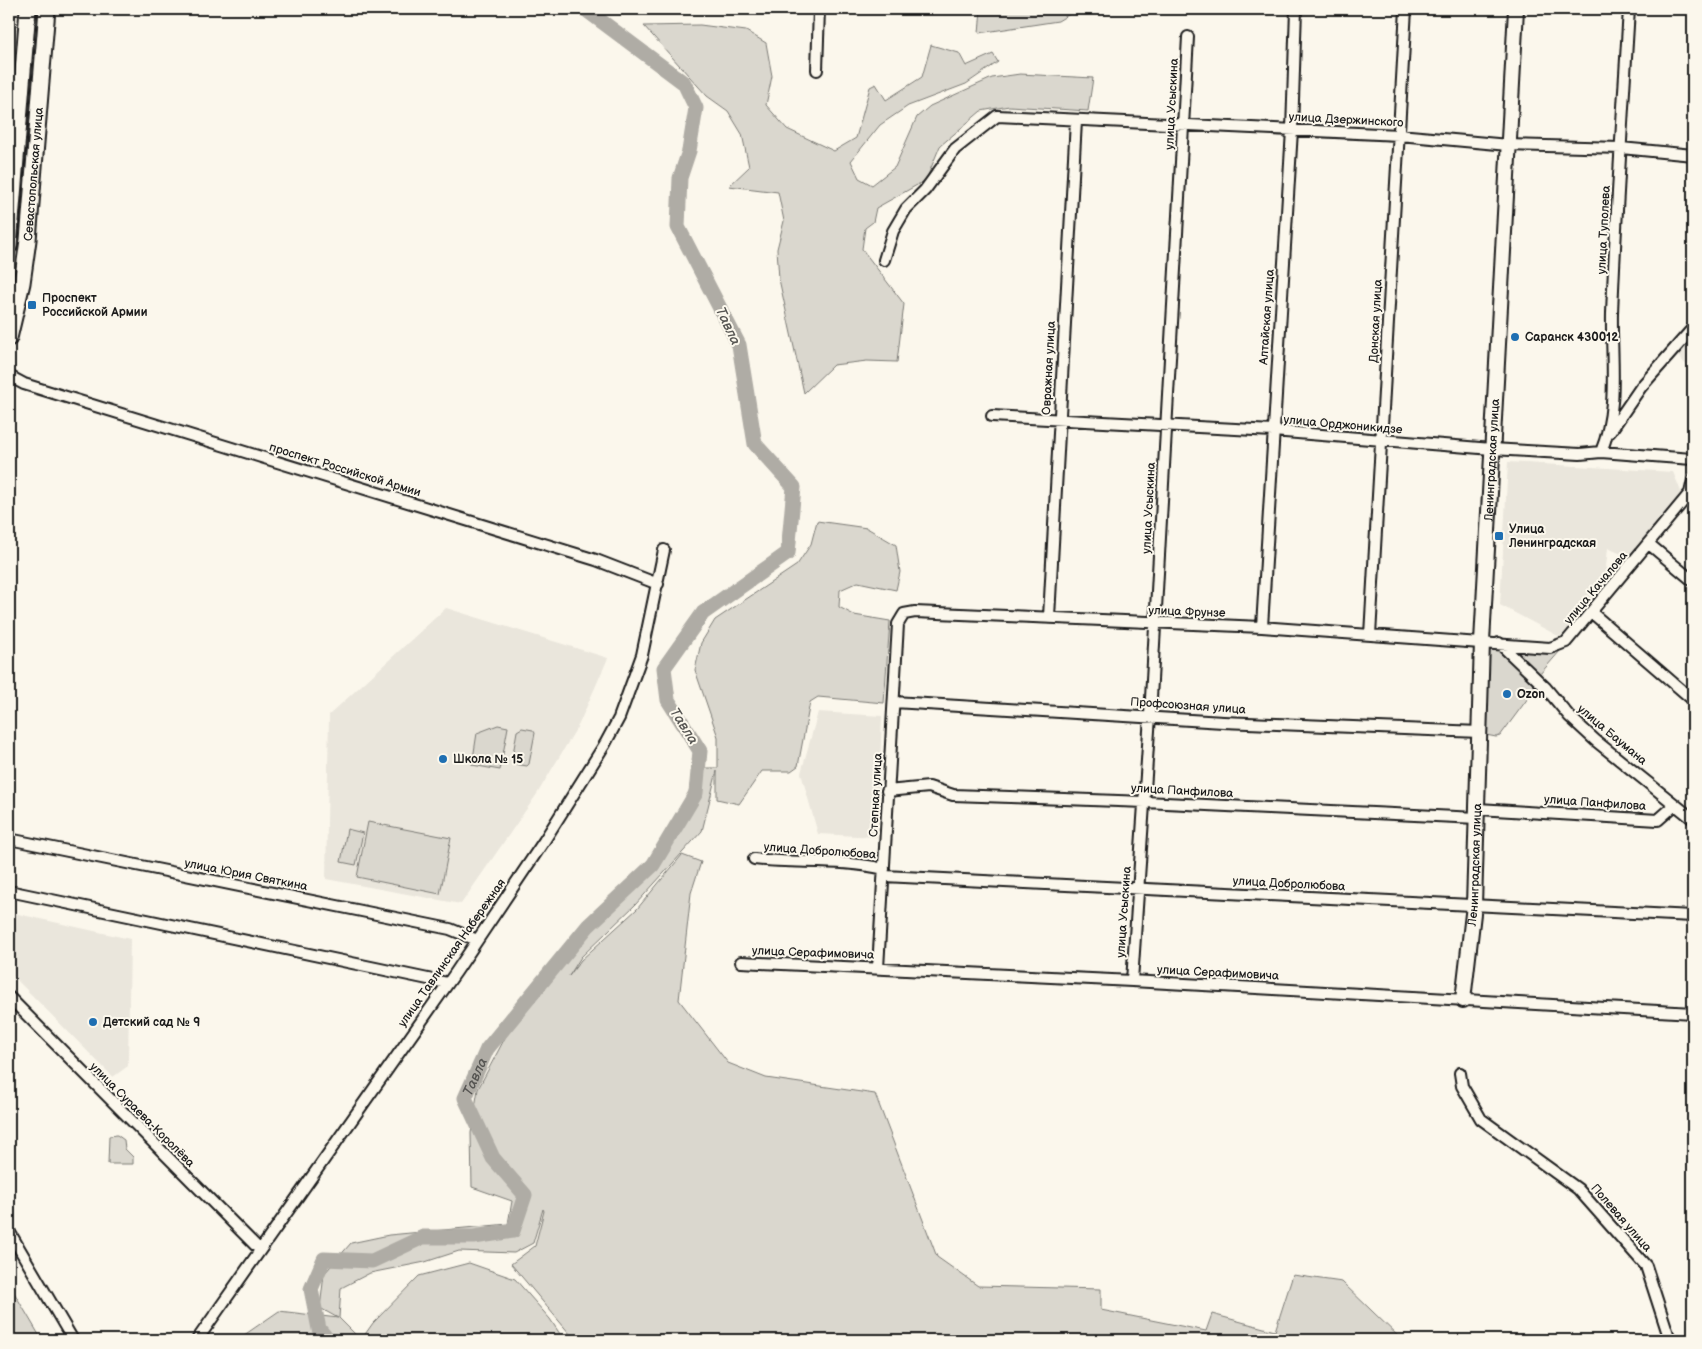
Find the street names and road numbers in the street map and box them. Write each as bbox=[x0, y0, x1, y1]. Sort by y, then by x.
street label: улица Усыскина bbox=[1162, 58, 1182, 150]
street label: Севастопольская улица bbox=[20, 107, 46, 242]
street label: улица Дзержинского bbox=[1288, 110, 1404, 130]
street label: улица Туполева bbox=[1594, 185, 1614, 275]
street label: Алтайская улица bbox=[1256, 269, 1278, 366]
street label: Донская улица bbox=[1366, 279, 1386, 363]
street label: Овражная улица bbox=[1039, 321, 1059, 415]
street label: Ленинградская улица bbox=[1481, 398, 1503, 523]
street label: улица Орджоникидзе bbox=[1283, 412, 1404, 438]
street label: проспект Российской Армии bbox=[267, 440, 423, 500]
street label: улица Усыскина bbox=[1139, 462, 1159, 554]
street label: улица Качалова bbox=[1561, 548, 1631, 628]
street label: улица Фрунзе bbox=[1148, 603, 1226, 621]
street label: Профсоюзная улица bbox=[1130, 694, 1246, 718]
street label: улица Баумана bbox=[1574, 702, 1650, 768]
street label: Степная улица bbox=[866, 753, 886, 837]
street label: улица Панфилова bbox=[1130, 781, 1234, 801]
street label: улица Панфилова bbox=[1543, 792, 1647, 814]
street label: Ленинградская улица bbox=[1464, 803, 1485, 928]
street label: улица Добролюбова bbox=[763, 840, 877, 862]
street label: улица Юрия Святкина bbox=[183, 856, 309, 894]
street label: улица Усыскина bbox=[1113, 866, 1135, 958]
street label: улица Добролюбова bbox=[1232, 874, 1346, 894]
street label: улица Тавлинская Набережная bbox=[395, 876, 509, 1030]
street label: улица Серафимовича bbox=[752, 943, 874, 963]
street label: улица Серафимовича bbox=[1157, 962, 1279, 984]
street label: улица Сураева-Королёва bbox=[86, 1059, 198, 1171]
street label: Полевая улица bbox=[1587, 1181, 1655, 1255]

